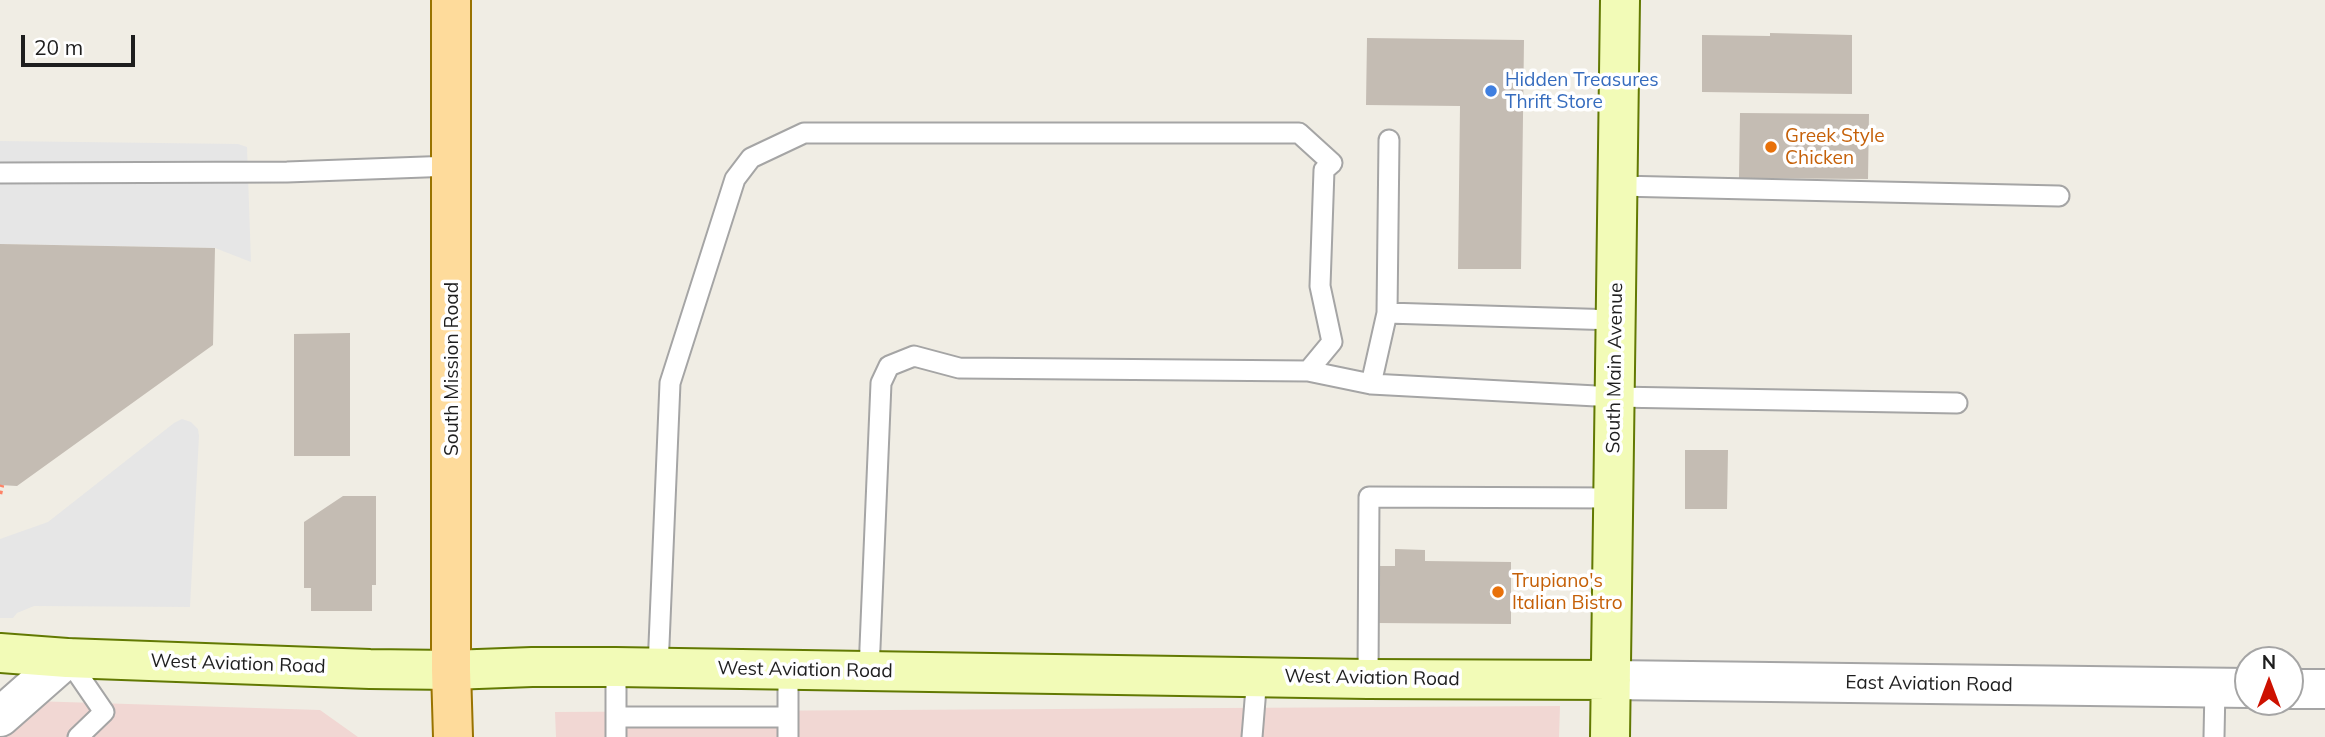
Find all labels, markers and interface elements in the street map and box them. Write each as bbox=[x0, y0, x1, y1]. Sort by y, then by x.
scale bar bbox=[24, 21, 138, 65]
text: 20 m bbox=[34, 34, 83, 60]
place label: Hidden Treasures Thrift Store bbox=[1505, 69, 1659, 113]
marker: Hidden Treasures Thrift Store bbox=[1483, 83, 1499, 99]
place label: Greek Style Chicken bbox=[1785, 125, 1885, 169]
marker: Greek Style Chicken bbox=[1763, 139, 1779, 155]
street label: South Mission Road bbox=[441, 282, 463, 456]
street label: South Main Avenue bbox=[1602, 282, 1628, 454]
place label: Trupiano's Italian Bistro bbox=[1512, 570, 1623, 614]
marker: Trupiano's Italian Bistro bbox=[1490, 584, 1506, 600]
north arrow bbox=[2234, 646, 2304, 716]
street label: West Aviation Road bbox=[150, 650, 326, 678]
text: N bbox=[2262, 650, 2276, 674]
street label: West Aviation Road bbox=[717, 657, 893, 683]
street label: West Aviation Road bbox=[1284, 665, 1460, 691]
street label: East Aviation Road bbox=[1845, 671, 2013, 697]

